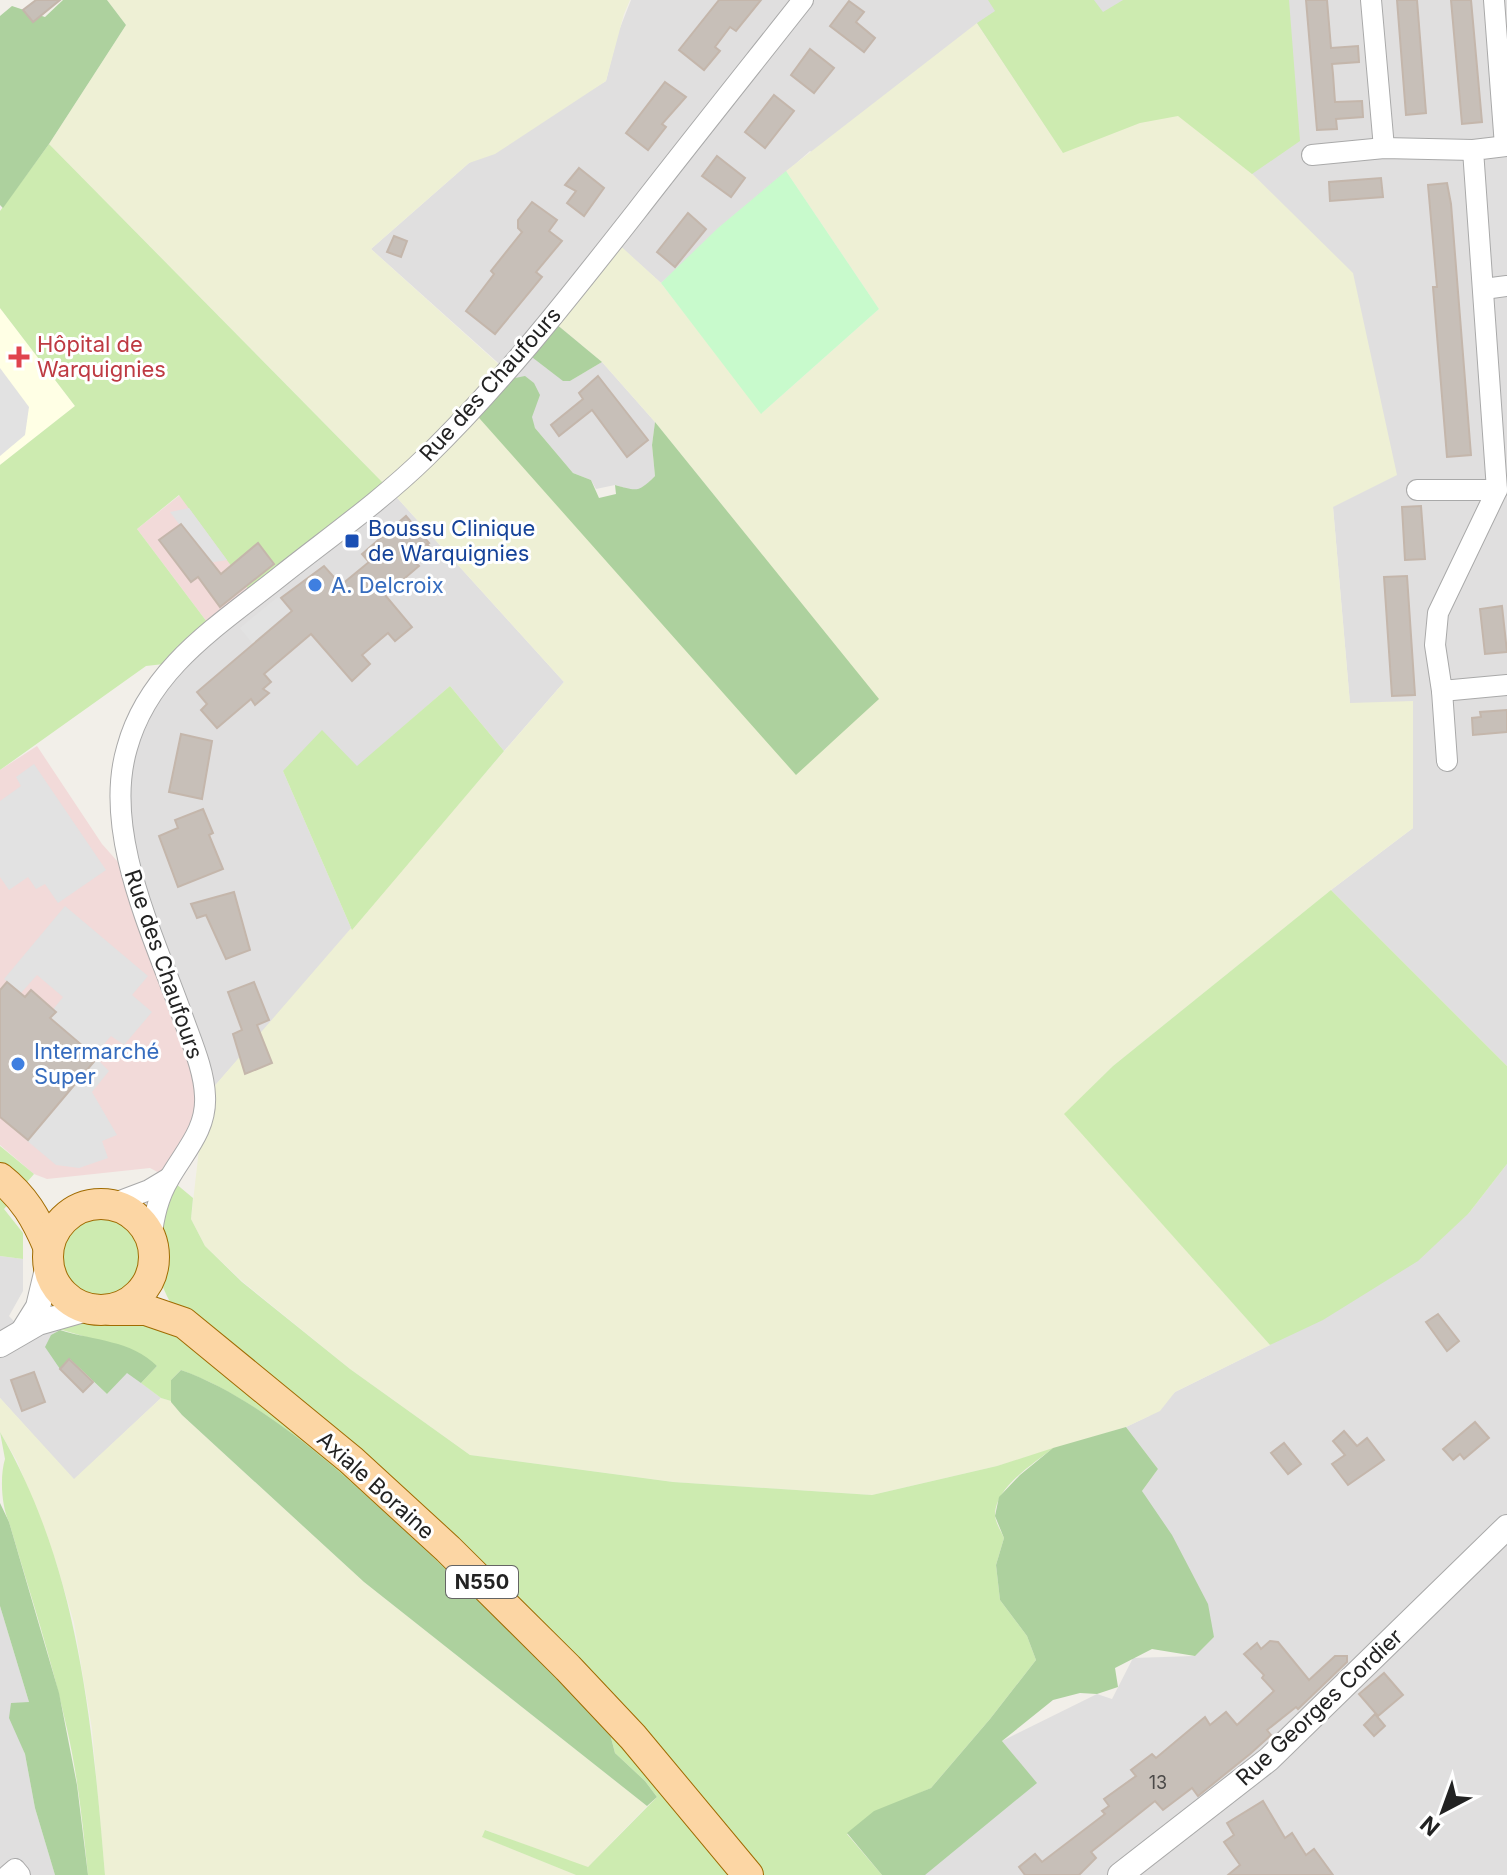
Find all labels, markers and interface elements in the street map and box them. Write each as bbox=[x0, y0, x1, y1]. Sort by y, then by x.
street label: Rue des Chaufours bbox=[414, 302, 566, 466]
place label: Hôpital de Warquignies bbox=[37, 331, 166, 382]
marker: Hôpital de Warquignies bbox=[8, 346, 30, 368]
place label: Boussu Clinique de Warquignies bbox=[368, 515, 535, 566]
marker: Boussu Clinique de Warquignies bbox=[343, 532, 361, 550]
place label: A. Delcroix bbox=[331, 572, 444, 598]
marker: A. Delcroix bbox=[306, 576, 324, 594]
street label: Rue des Chaufours bbox=[119, 866, 209, 1062]
place label: Intermarché Super bbox=[34, 1038, 159, 1089]
marker: Intermarché Super bbox=[9, 1055, 27, 1073]
street label: Axiale Boraine bbox=[312, 1426, 440, 1544]
road number: N550 bbox=[446, 1566, 518, 1598]
street label: Rue Georges Cordier bbox=[1231, 1623, 1407, 1791]
north arrow bbox=[1403, 1771, 1483, 1851]
house number: 13 bbox=[1149, 1772, 1167, 1793]
text: N bbox=[1415, 1811, 1445, 1841]

